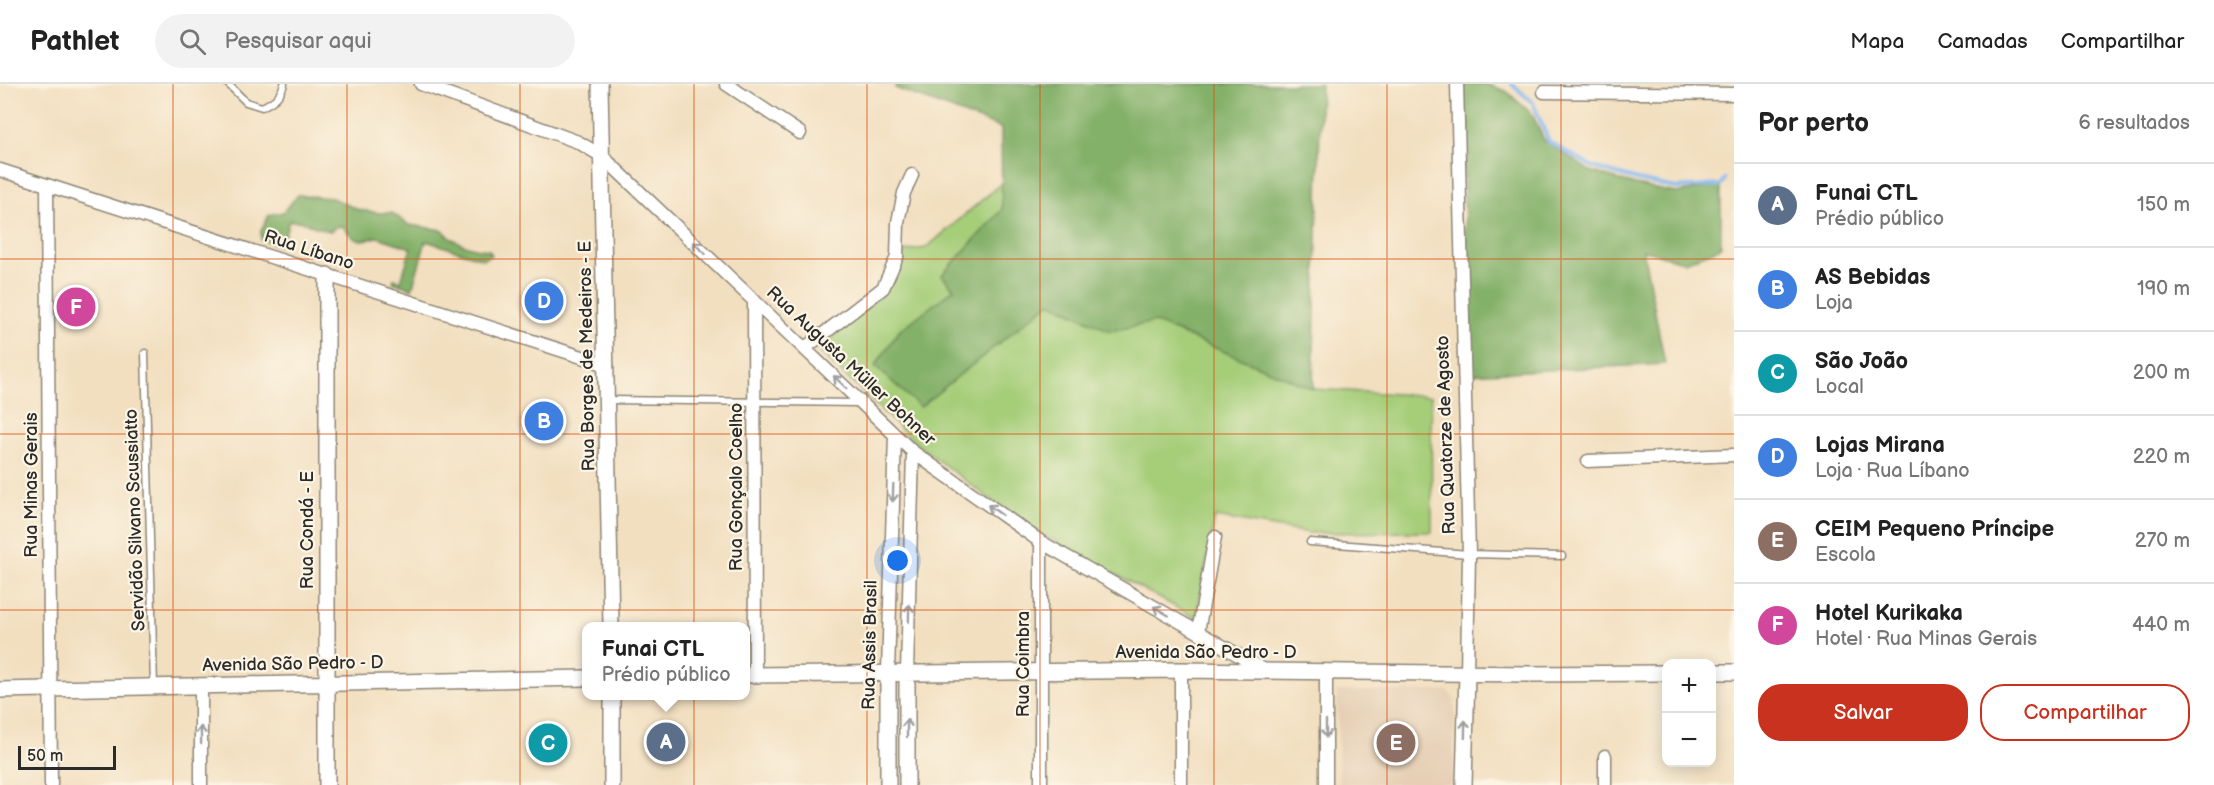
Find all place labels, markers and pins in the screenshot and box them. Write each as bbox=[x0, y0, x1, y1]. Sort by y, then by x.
pin: D bbox=[524, 278, 564, 324]
pin: F bbox=[56, 284, 96, 330]
pin: B bbox=[524, 398, 564, 444]
pin: C bbox=[528, 720, 568, 766]
pin: A bbox=[646, 720, 686, 764]
pin: E bbox=[1376, 720, 1416, 766]

